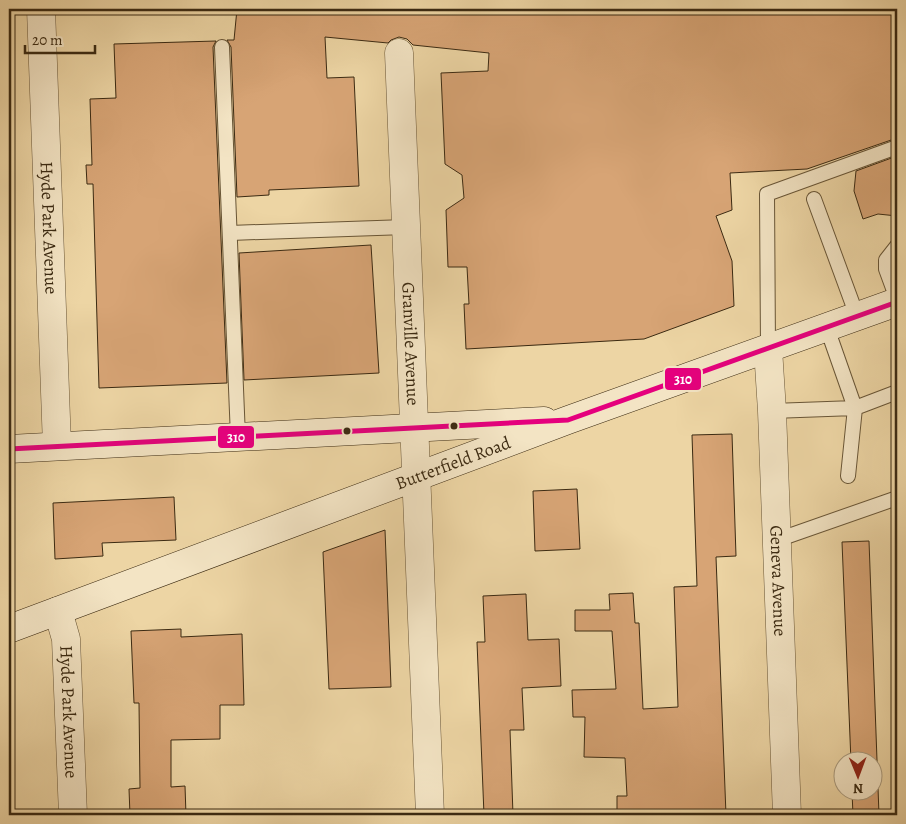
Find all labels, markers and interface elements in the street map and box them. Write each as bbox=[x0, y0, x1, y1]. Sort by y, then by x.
scale bar bbox=[25, 22, 95, 54]
text: 20 m bbox=[32, 30, 63, 50]
street label: Hyde Park Avenue bbox=[35, 161, 63, 295]
street label: Granville Avenue bbox=[396, 282, 425, 406]
line badge: 310 bbox=[664, 367, 702, 391]
text: 310 bbox=[674, 370, 692, 389]
unlabelled marker bbox=[449, 421, 459, 431]
line badge: 310 bbox=[217, 425, 255, 449]
unlabelled marker bbox=[342, 426, 352, 436]
text: 310 bbox=[227, 428, 245, 447]
street label: Butterfield Road bbox=[392, 430, 514, 495]
street label: Geneva Avenue bbox=[764, 525, 792, 637]
street label: Hyde Park Avenue bbox=[54, 645, 84, 779]
north arrow bbox=[834, 752, 884, 802]
text: N bbox=[853, 779, 863, 798]

